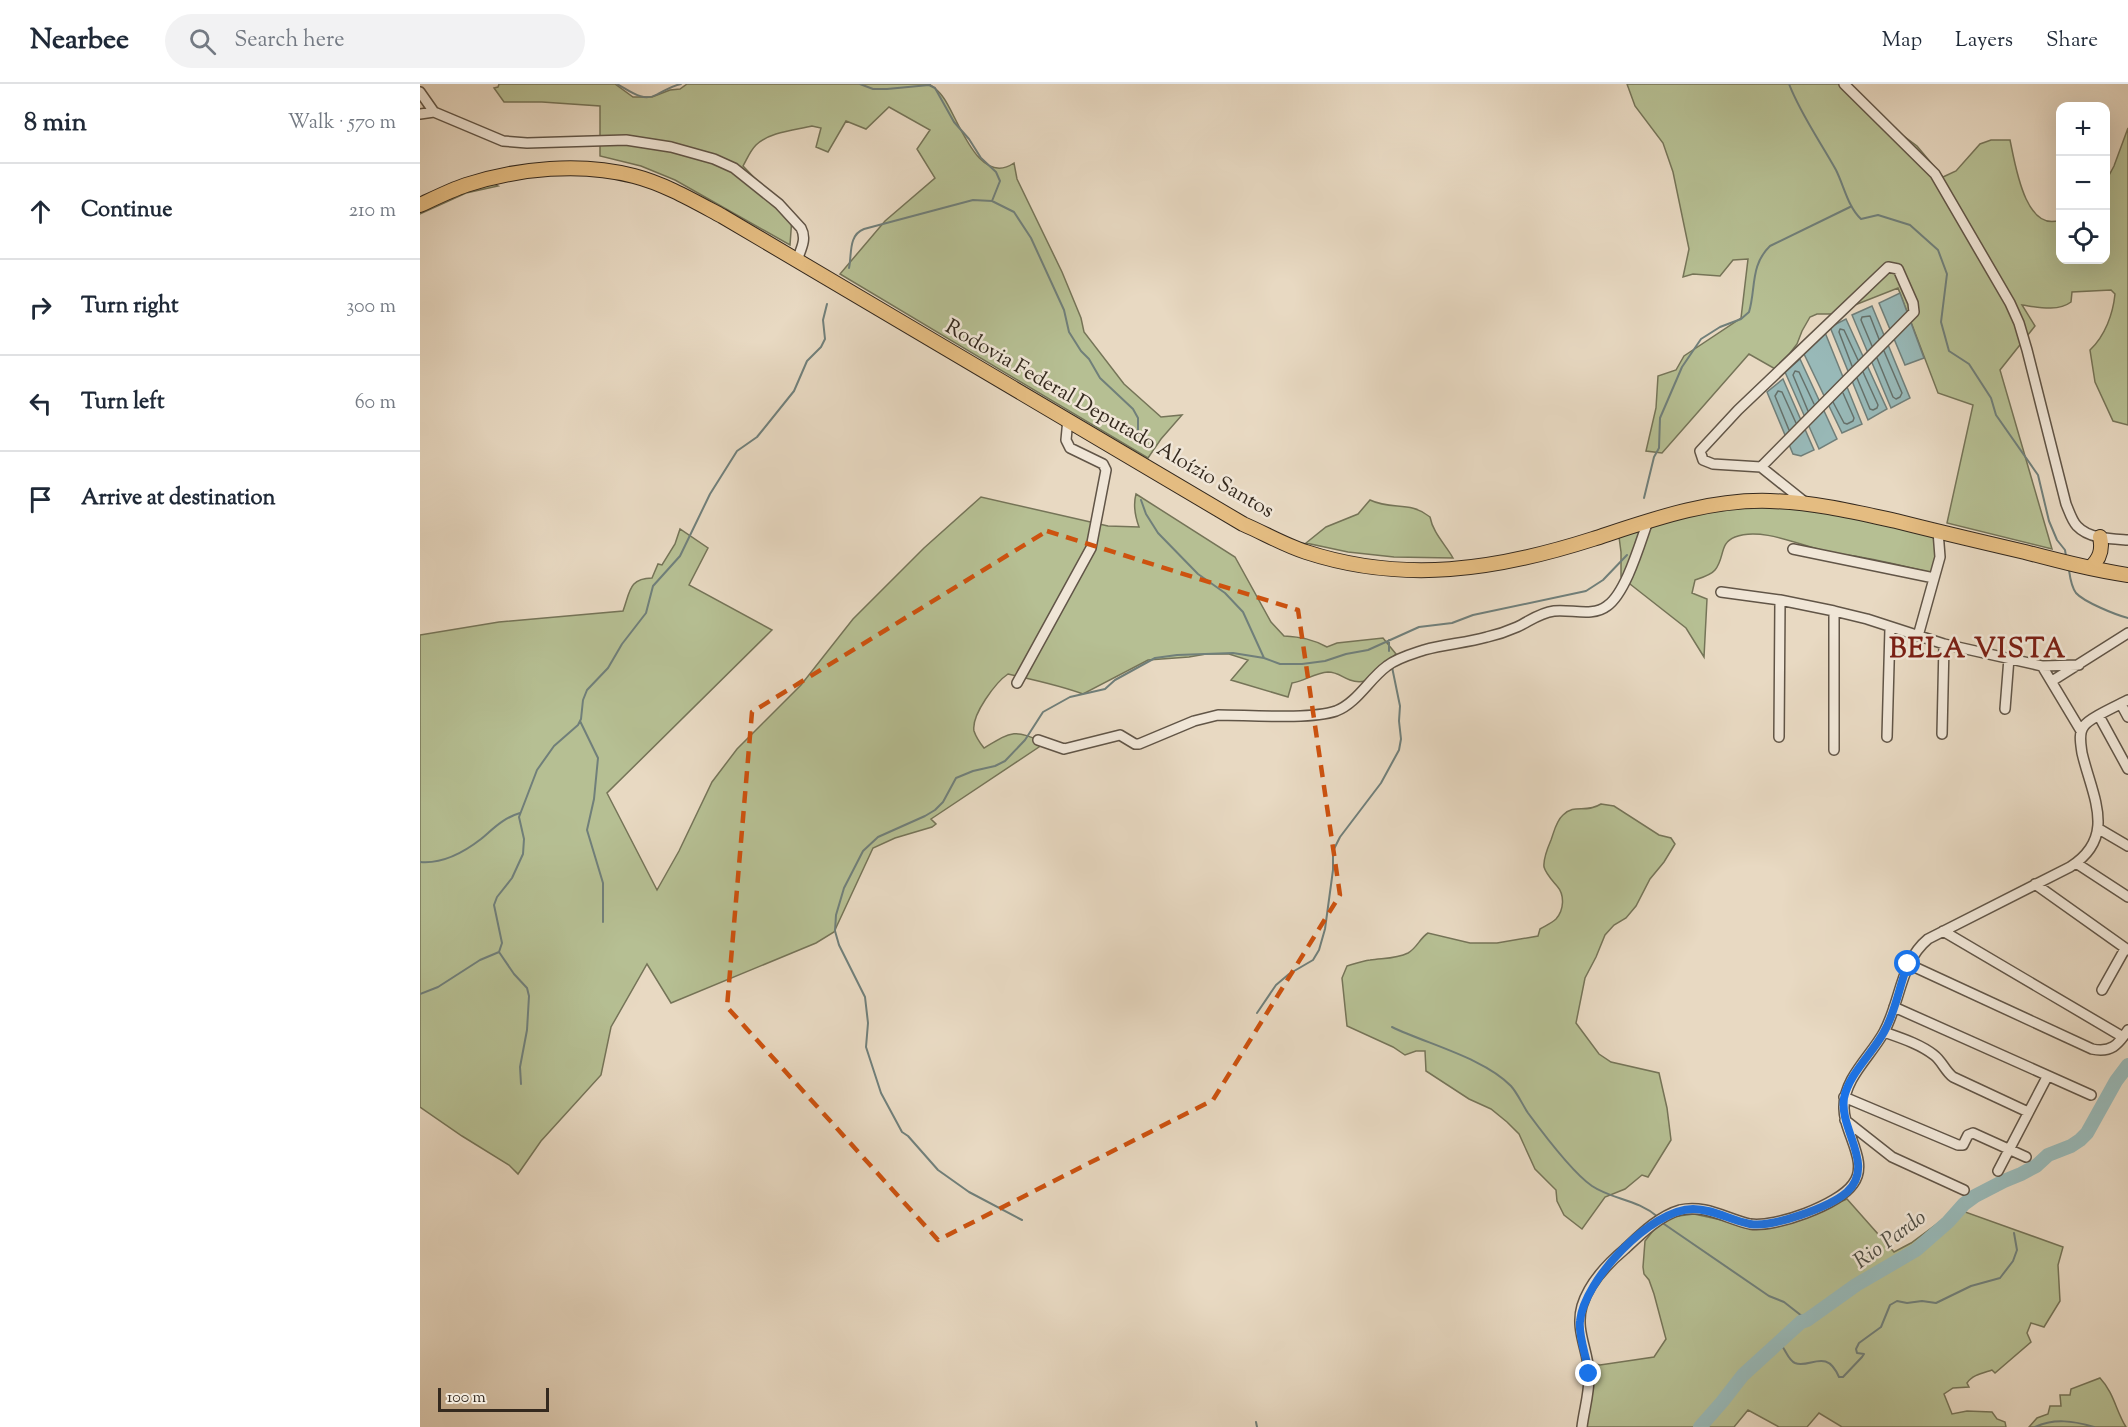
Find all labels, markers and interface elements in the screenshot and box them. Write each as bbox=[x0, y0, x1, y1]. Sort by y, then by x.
search box bbox=[165, 14, 585, 68]
text: Nearbee bbox=[30, 21, 129, 61]
icon: search bbox=[186, 25, 219, 58]
text: Search here bbox=[234, 25, 345, 57]
text: Map bbox=[1882, 26, 1922, 56]
text: Layers bbox=[1955, 26, 2013, 56]
text: Share bbox=[2046, 26, 2098, 56]
map controls bbox=[2056, 102, 2110, 264]
button: + bbox=[2056, 102, 2110, 156]
text: 8 min bbox=[24, 105, 87, 142]
text: Walk · 570 m bbox=[288, 109, 396, 138]
button: − bbox=[2056, 156, 2110, 210]
icon: ahead bbox=[24, 195, 57, 228]
text: Continue bbox=[81, 195, 172, 227]
text: 210 m bbox=[349, 197, 396, 226]
button: locate bbox=[2056, 210, 2110, 264]
icon: right bbox=[24, 291, 57, 324]
text: Turn right bbox=[81, 291, 178, 323]
text: 300 m bbox=[346, 293, 396, 322]
street label: Rodovia Federal Deputado Aloízio Santos bbox=[939, 313, 1279, 527]
icon: left bbox=[24, 387, 57, 420]
text: Turn left bbox=[81, 387, 164, 419]
text: 60 m bbox=[355, 389, 396, 418]
icon: arrive bbox=[24, 483, 57, 516]
text: Arrive at destination bbox=[81, 483, 276, 515]
district label: BELA VISTA bbox=[1889, 631, 2067, 670]
route start bbox=[1894, 950, 1920, 976]
water label: Rio Pardo bbox=[1848, 1203, 1934, 1278]
route end bbox=[1575, 1360, 1601, 1386]
scale bar bbox=[438, 1385, 549, 1412]
text: 100 m bbox=[447, 1387, 486, 1410]

